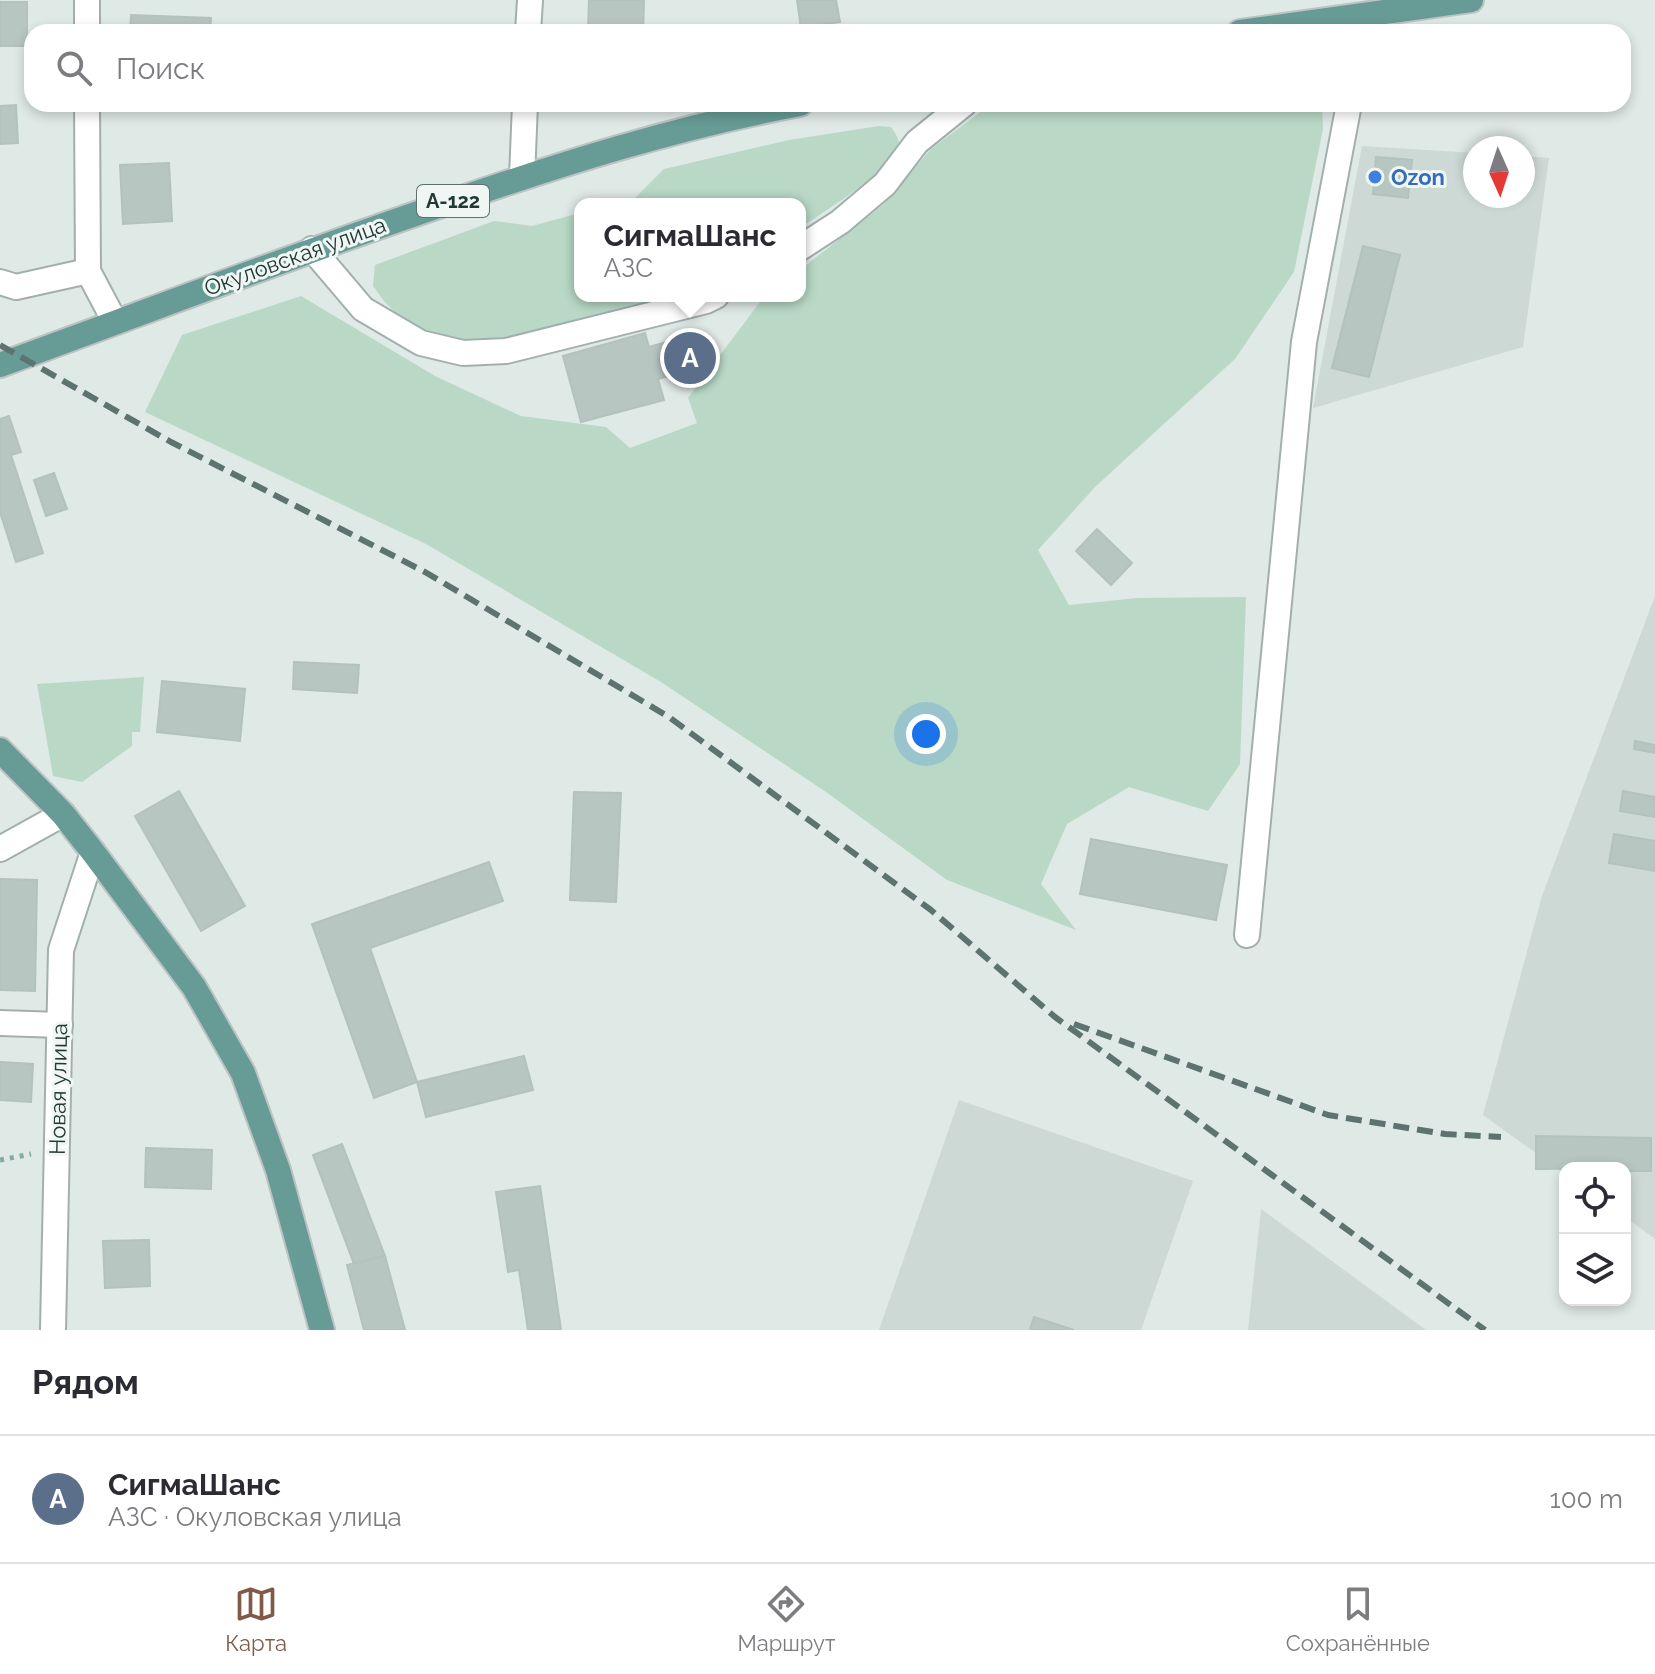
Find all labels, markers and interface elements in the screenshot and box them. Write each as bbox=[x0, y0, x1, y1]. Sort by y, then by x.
search box bbox=[24, 24, 1631, 112]
icon: search bbox=[52, 46, 96, 90]
text: Поиск bbox=[116, 51, 205, 86]
north arrow bbox=[1463, 136, 1535, 208]
place label: Ozon bbox=[1391, 164, 1445, 190]
marker: Ozon bbox=[1366, 168, 1384, 186]
road number: А-122 bbox=[417, 185, 489, 217]
popup bbox=[574, 198, 806, 302]
street label: Окуловская улица bbox=[201, 211, 389, 301]
text: СигмаШанс bbox=[604, 218, 776, 253]
text: АЗС bbox=[604, 253, 653, 283]
pin: A bbox=[664, 328, 716, 388]
your location bbox=[906, 714, 946, 754]
street label: Новая улица bbox=[44, 1023, 72, 1155]
map controls bbox=[1559, 1162, 1631, 1306]
button: locate bbox=[1559, 1162, 1631, 1234]
button: layers bbox=[1559, 1234, 1631, 1306]
text: Рядом bbox=[32, 1362, 139, 1402]
text: СигмаШанс bbox=[108, 1467, 281, 1502]
text: A bbox=[49, 1484, 67, 1514]
text: 100 m bbox=[1550, 1484, 1623, 1514]
text: АЗС · Окуловская улица bbox=[108, 1502, 402, 1532]
tab: Карта bbox=[225, 1582, 287, 1656]
tab: Маршрут bbox=[737, 1582, 835, 1656]
tab: Сохранённые bbox=[1286, 1582, 1430, 1656]

